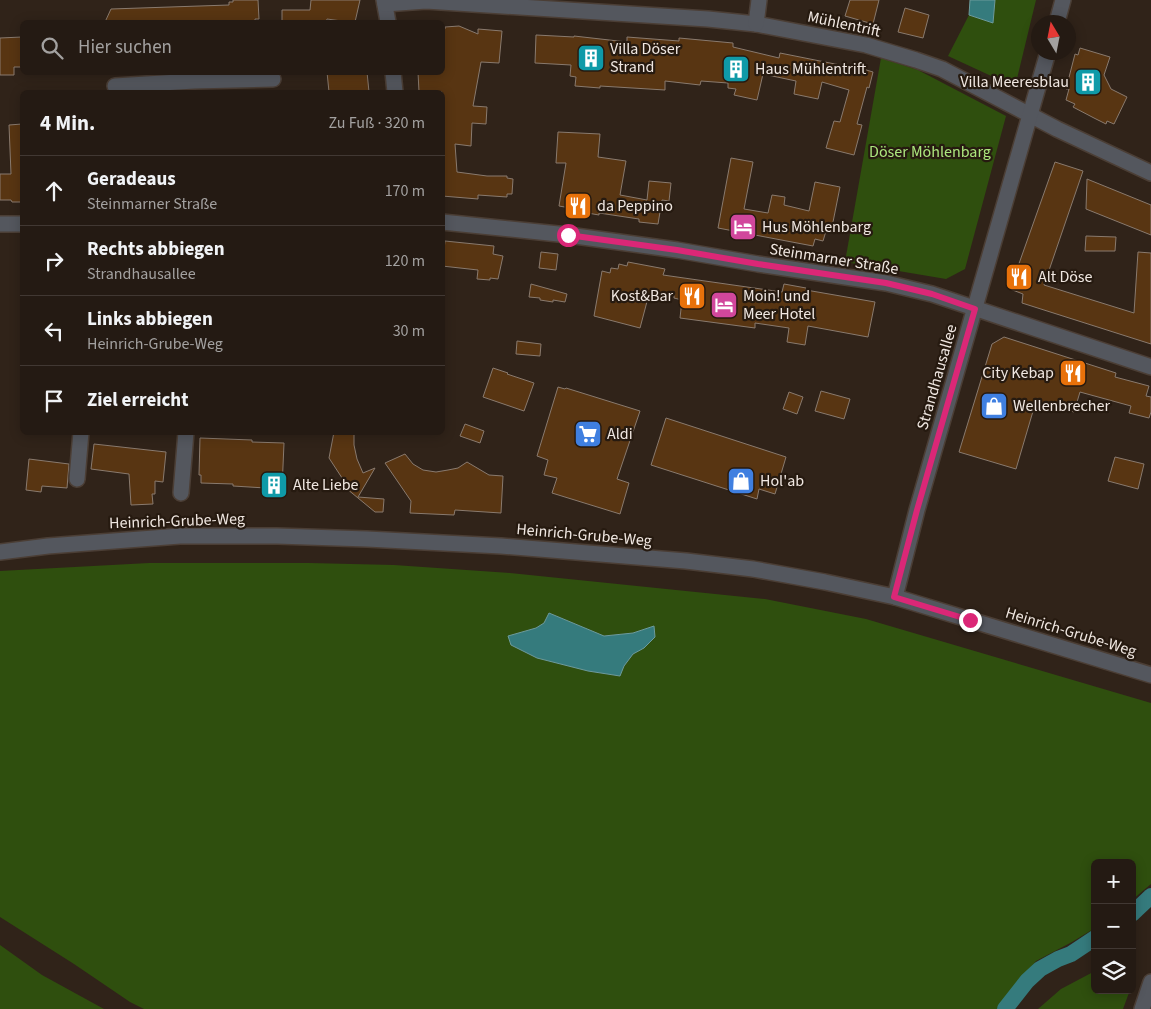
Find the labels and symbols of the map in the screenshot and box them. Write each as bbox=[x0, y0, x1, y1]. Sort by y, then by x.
street label: Mühlentrift bbox=[805, 6, 883, 43]
north arrow bbox=[1031, 15, 1076, 60]
place label: Villa Döser Strand bbox=[610, 38, 681, 78]
building icon: Villa Döser Strand bbox=[576, 43, 606, 73]
building icon: Haus Mühlentrift bbox=[721, 54, 751, 84]
place label: Haus Mühlentrift bbox=[755, 58, 867, 80]
building icon: Villa Meeresblau bbox=[1073, 67, 1103, 97]
place label: Villa Meeresblau bbox=[960, 71, 1069, 93]
park label: Döser Möhlenbarg bbox=[869, 141, 991, 163]
restaurant icon: da Peppino bbox=[563, 191, 593, 221]
place label: da Peppino bbox=[597, 195, 673, 217]
hotel icon: Hus Möhlenbarg bbox=[728, 212, 758, 242]
place label: Hus Möhlenbarg bbox=[762, 216, 871, 238]
route start bbox=[557, 224, 580, 247]
street label: Steinmarner Straße bbox=[768, 238, 900, 280]
restaurant icon: Alt Döse bbox=[1004, 262, 1034, 292]
place label: Alt Döse bbox=[1038, 266, 1093, 288]
restaurant icon: Kost&Bar bbox=[677, 281, 707, 311]
place label: Kost&Bar bbox=[611, 285, 673, 307]
place label: Moin! und Meer Hotel bbox=[743, 285, 815, 325]
hotel icon: Moin! und Meer Hotel bbox=[709, 290, 739, 320]
street label: Strandhausallee bbox=[911, 322, 963, 432]
restaurant icon: City Kebap bbox=[1058, 358, 1088, 388]
place label: City Kebap bbox=[982, 362, 1054, 384]
shop icon: Wellenbrecher bbox=[979, 391, 1009, 421]
place label: Wellenbrecher bbox=[1013, 395, 1110, 417]
supermarket icon: Aldi bbox=[573, 419, 603, 449]
place label: Aldi bbox=[607, 423, 633, 445]
shop icon: Hol'ab bbox=[726, 466, 756, 496]
building icon: Alte Liebe bbox=[259, 470, 289, 500]
place label: Hol'ab bbox=[760, 470, 804, 492]
place label: Alte Liebe bbox=[293, 474, 359, 496]
street label: Heinrich-Grube-Weg bbox=[109, 508, 245, 534]
street label: Heinrich-Grube-Weg bbox=[515, 518, 653, 552]
street label: Heinrich-Grube-Weg bbox=[1003, 602, 1139, 662]
route end bbox=[959, 609, 982, 632]

